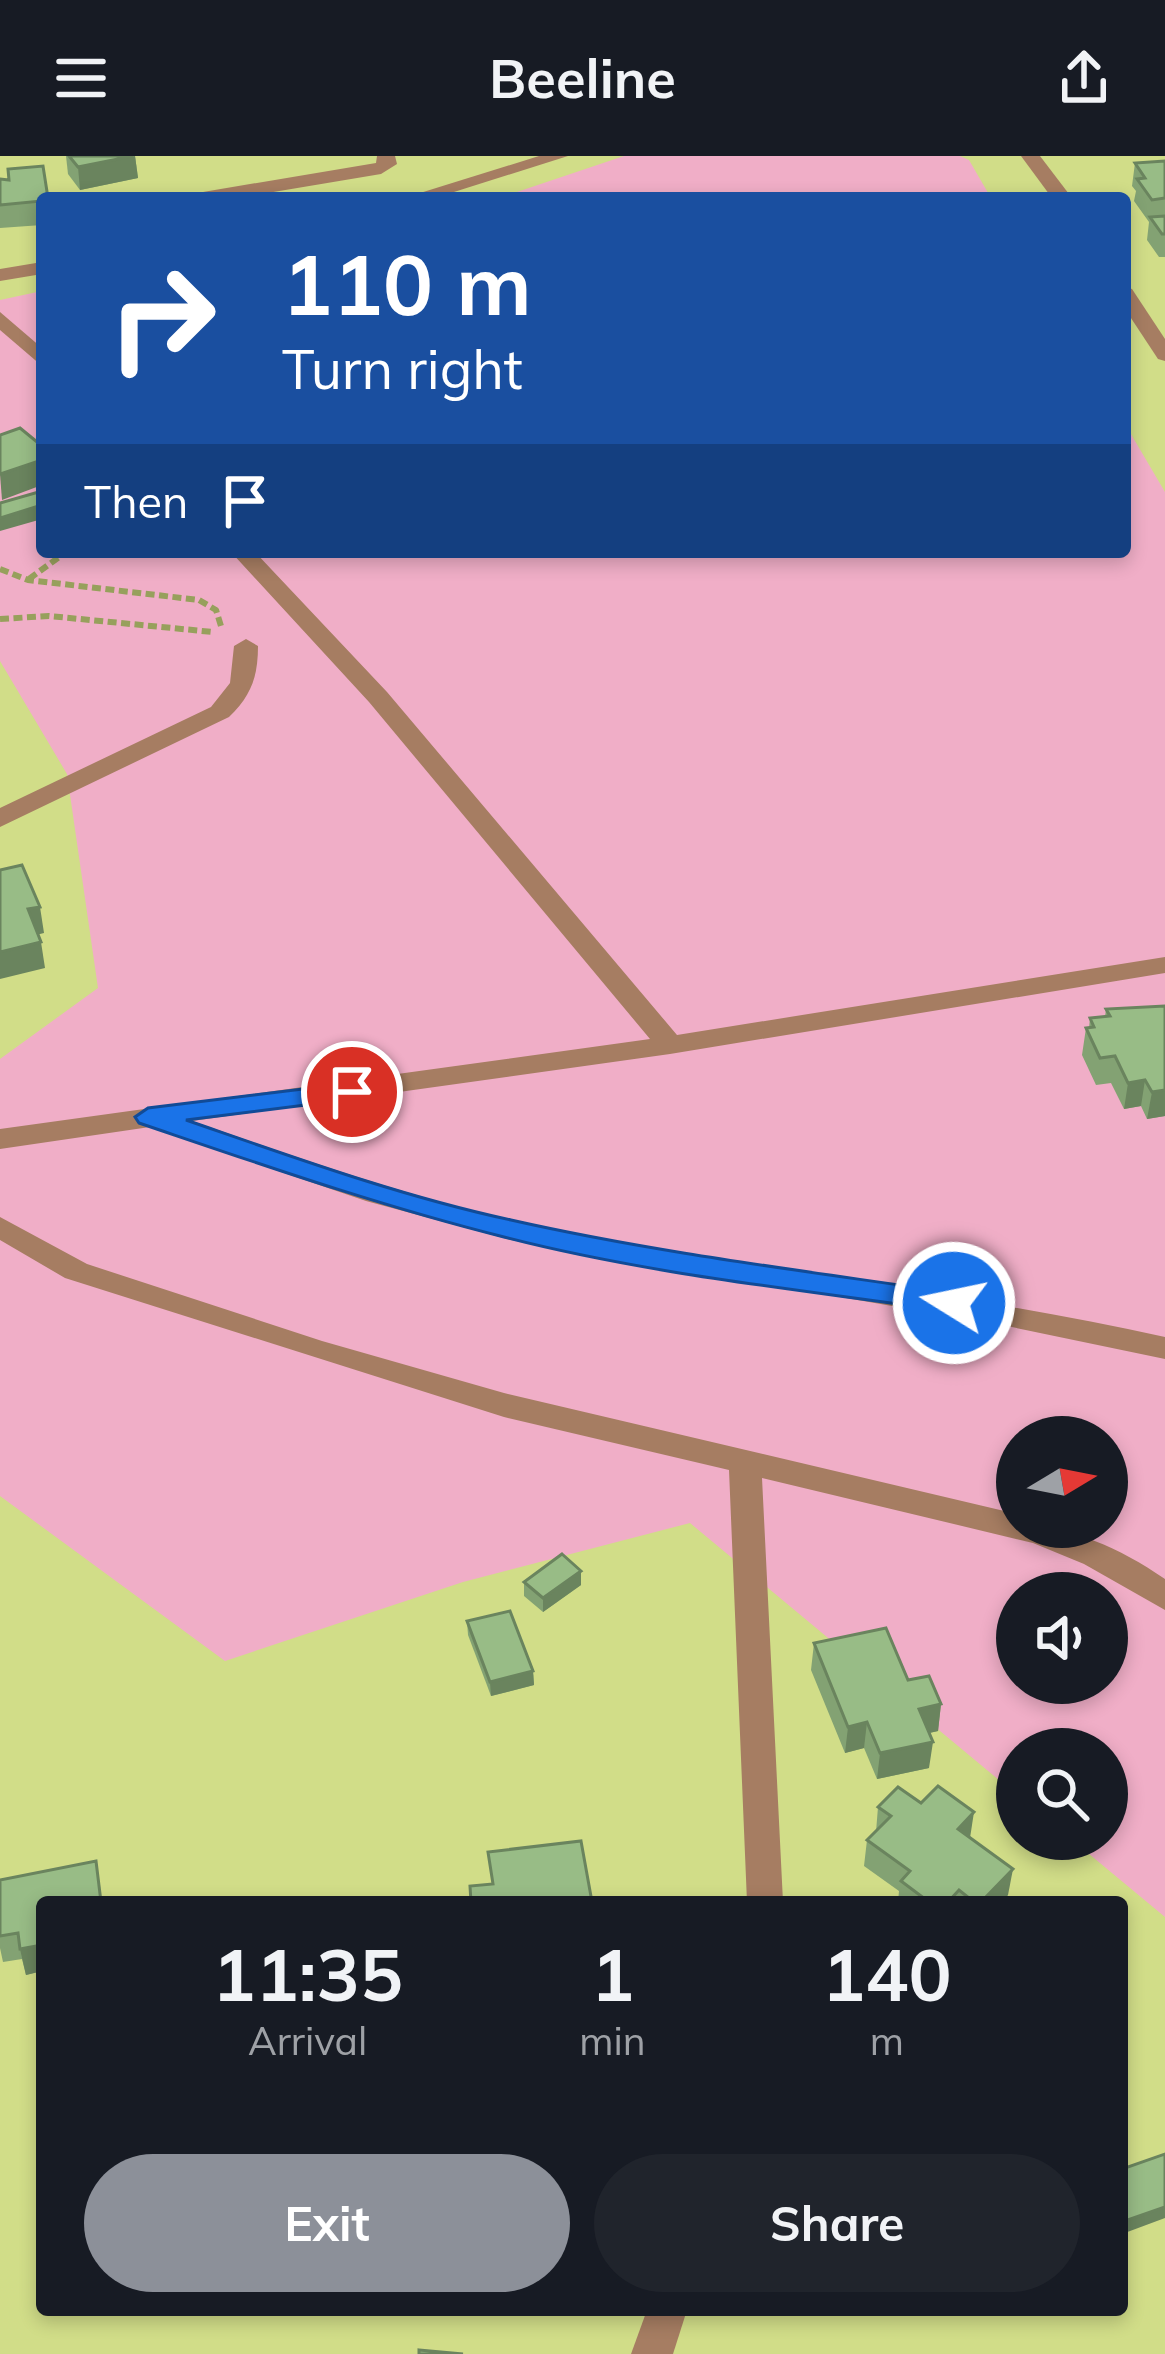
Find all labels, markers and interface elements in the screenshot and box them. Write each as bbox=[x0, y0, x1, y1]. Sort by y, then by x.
text: Beeline bbox=[489, 44, 676, 112]
icon: menu bbox=[48, 45, 114, 111]
icon: share bbox=[1051, 45, 1117, 111]
text: 110 m bbox=[282, 231, 532, 336]
icon: right bbox=[84, 240, 240, 396]
text: Turn right bbox=[282, 335, 523, 403]
icon: arrive bbox=[212, 468, 278, 534]
text: Then bbox=[84, 473, 188, 529]
pin bbox=[301, 1041, 403, 1143]
icon: arrive bbox=[319, 1059, 385, 1125]
position arrow bbox=[891, 1240, 1017, 1366]
north arrow bbox=[996, 1416, 1128, 1548]
map controls bbox=[996, 1416, 1128, 1860]
button: sound bbox=[996, 1572, 1128, 1704]
button: search bbox=[996, 1728, 1128, 1860]
text: 11:35 bbox=[212, 1929, 403, 2019]
text: 1 bbox=[591, 1929, 634, 2019]
text: 140 bbox=[822, 1929, 952, 2019]
text: Arrival bbox=[248, 2016, 367, 2065]
text: min bbox=[579, 2016, 646, 2065]
text: m bbox=[870, 2016, 904, 2065]
button: Exit bbox=[84, 2154, 570, 2292]
button: Share bbox=[594, 2154, 1080, 2292]

